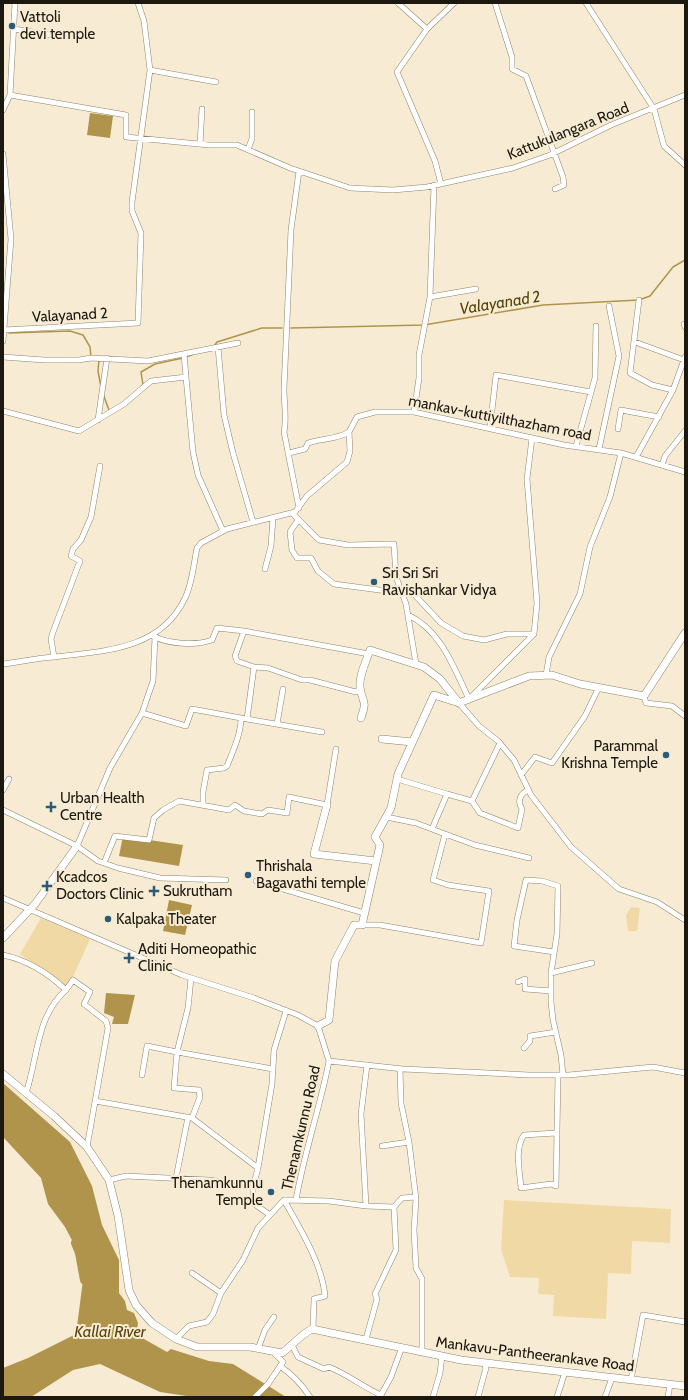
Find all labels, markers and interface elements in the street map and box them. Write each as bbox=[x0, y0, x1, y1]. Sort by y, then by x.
place label: Vattoli devi temple bbox=[20, 8, 96, 43]
marker: Vattoli devi temple bbox=[7, 21, 17, 31]
street label: Kattukulangara Road bbox=[505, 98, 631, 164]
water label: Valayanad 2 bbox=[458, 287, 542, 318]
street label: Valayanad 2 bbox=[32, 304, 109, 326]
street label: mankav-kuttiyilthazham road bbox=[407, 391, 593, 445]
place label: Sri Sri Sri Ravishankar Vidya bbox=[382, 564, 497, 599]
marker: Sri Sri Sri Ravishankar Vidya bbox=[369, 577, 379, 587]
place label: Parammal Krishna Temple bbox=[561, 737, 658, 772]
marker: Parammal Krishna Temple bbox=[661, 750, 671, 760]
place label: Urban Health Centre bbox=[60, 789, 145, 824]
marker: Urban Health Centre bbox=[45, 801, 57, 813]
place label: Thrishala Bagavathi temple bbox=[256, 857, 366, 892]
place label: Kcadcos Doctors Clinic bbox=[56, 868, 144, 903]
marker: Thrishala Bagavathi temple bbox=[243, 870, 253, 880]
marker: Kcadcos Doctors Clinic bbox=[41, 880, 53, 892]
place label: Sukrutham bbox=[163, 882, 232, 900]
marker: Sukrutham bbox=[148, 885, 160, 897]
place label: Kalpaka Theater bbox=[116, 910, 216, 928]
marker: Kalpaka Theater bbox=[103, 914, 113, 924]
place label: Aditi Homeopathic Clinic bbox=[138, 940, 257, 975]
marker: Aditi Homeopathic Clinic bbox=[123, 952, 135, 964]
street label: Thenamkunnu Road bbox=[278, 1064, 324, 1192]
place label: Thenamkunnu Temple bbox=[171, 1174, 263, 1209]
marker: Thenamkunnu Temple bbox=[266, 1187, 276, 1197]
water label: Kallai River bbox=[74, 1322, 147, 1341]
street label: Mankavu-Pantheerankave Road bbox=[435, 1333, 635, 1375]

